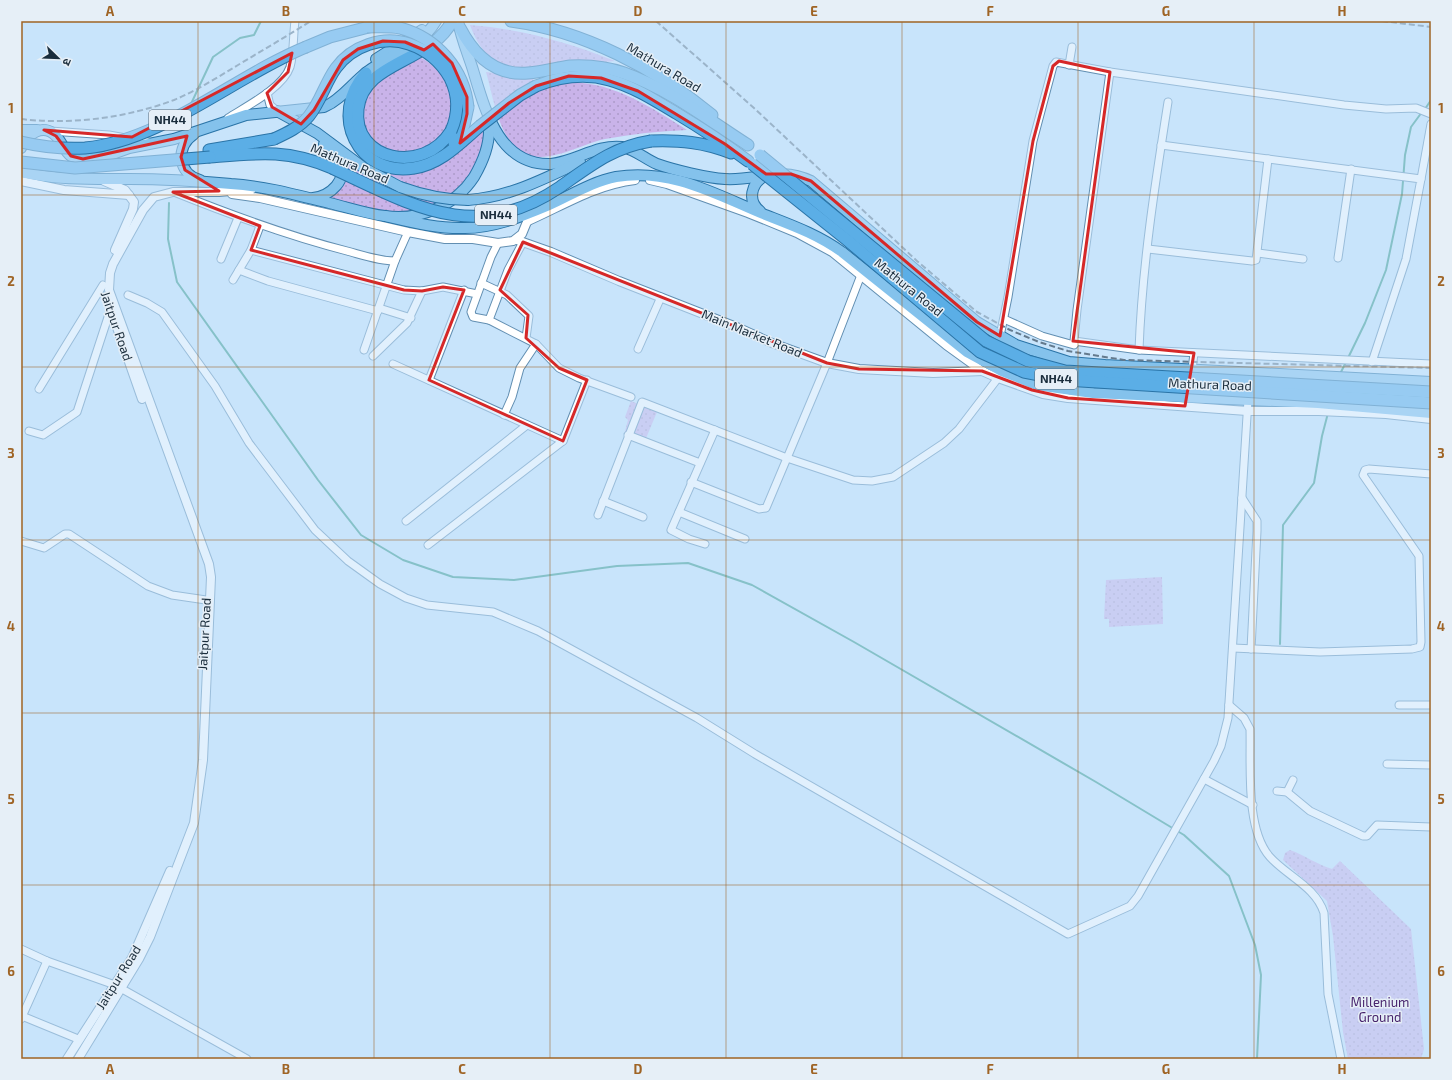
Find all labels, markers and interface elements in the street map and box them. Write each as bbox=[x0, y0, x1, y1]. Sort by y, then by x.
text: A bbox=[106, 3, 115, 19]
text: B bbox=[282, 3, 290, 19]
text: C bbox=[458, 3, 466, 19]
text: D bbox=[634, 3, 643, 19]
text: E bbox=[810, 3, 818, 19]
text: F bbox=[986, 3, 994, 19]
text: G bbox=[1162, 3, 1170, 19]
text: H bbox=[1338, 3, 1347, 19]
north arrow bbox=[38, 38, 78, 78]
street label: Mathura Road bbox=[624, 39, 704, 95]
text: उ bbox=[60, 57, 75, 68]
text: 1 bbox=[8, 100, 14, 116]
text: 1 bbox=[1438, 100, 1444, 116]
road number: NH44 bbox=[149, 110, 191, 130]
street label: Mathura Road bbox=[308, 139, 392, 187]
road number: NH44 bbox=[475, 205, 517, 225]
street label: Mathura Road bbox=[871, 254, 947, 320]
text: 2 bbox=[7, 273, 15, 289]
text: 2 bbox=[1437, 273, 1445, 289]
street label: Jaitpur Road bbox=[98, 289, 136, 363]
street label: Main Market Road bbox=[699, 306, 805, 360]
road number: NH44 bbox=[1035, 369, 1077, 389]
street label: Mathura Road bbox=[1168, 375, 1252, 393]
text: 3 bbox=[7, 445, 15, 461]
text: 3 bbox=[1437, 445, 1445, 461]
street label: Jaitpur Road bbox=[194, 597, 214, 671]
text: 4 bbox=[7, 618, 15, 634]
text: 4 bbox=[1437, 618, 1445, 634]
text: 5 bbox=[7, 791, 15, 807]
text: 5 bbox=[1437, 791, 1445, 807]
street label: Jaitpur Road bbox=[92, 942, 144, 1012]
text: 6 bbox=[7, 963, 15, 979]
text: 6 bbox=[1437, 963, 1445, 979]
park label: Millenium Ground bbox=[1351, 994, 1409, 1025]
text: A bbox=[106, 1061, 115, 1077]
text: B bbox=[282, 1061, 290, 1077]
text: C bbox=[458, 1061, 466, 1077]
text: D bbox=[634, 1061, 643, 1077]
text: E bbox=[810, 1061, 818, 1077]
text: F bbox=[986, 1061, 994, 1077]
text: G bbox=[1162, 1061, 1170, 1077]
text: H bbox=[1338, 1061, 1347, 1077]

